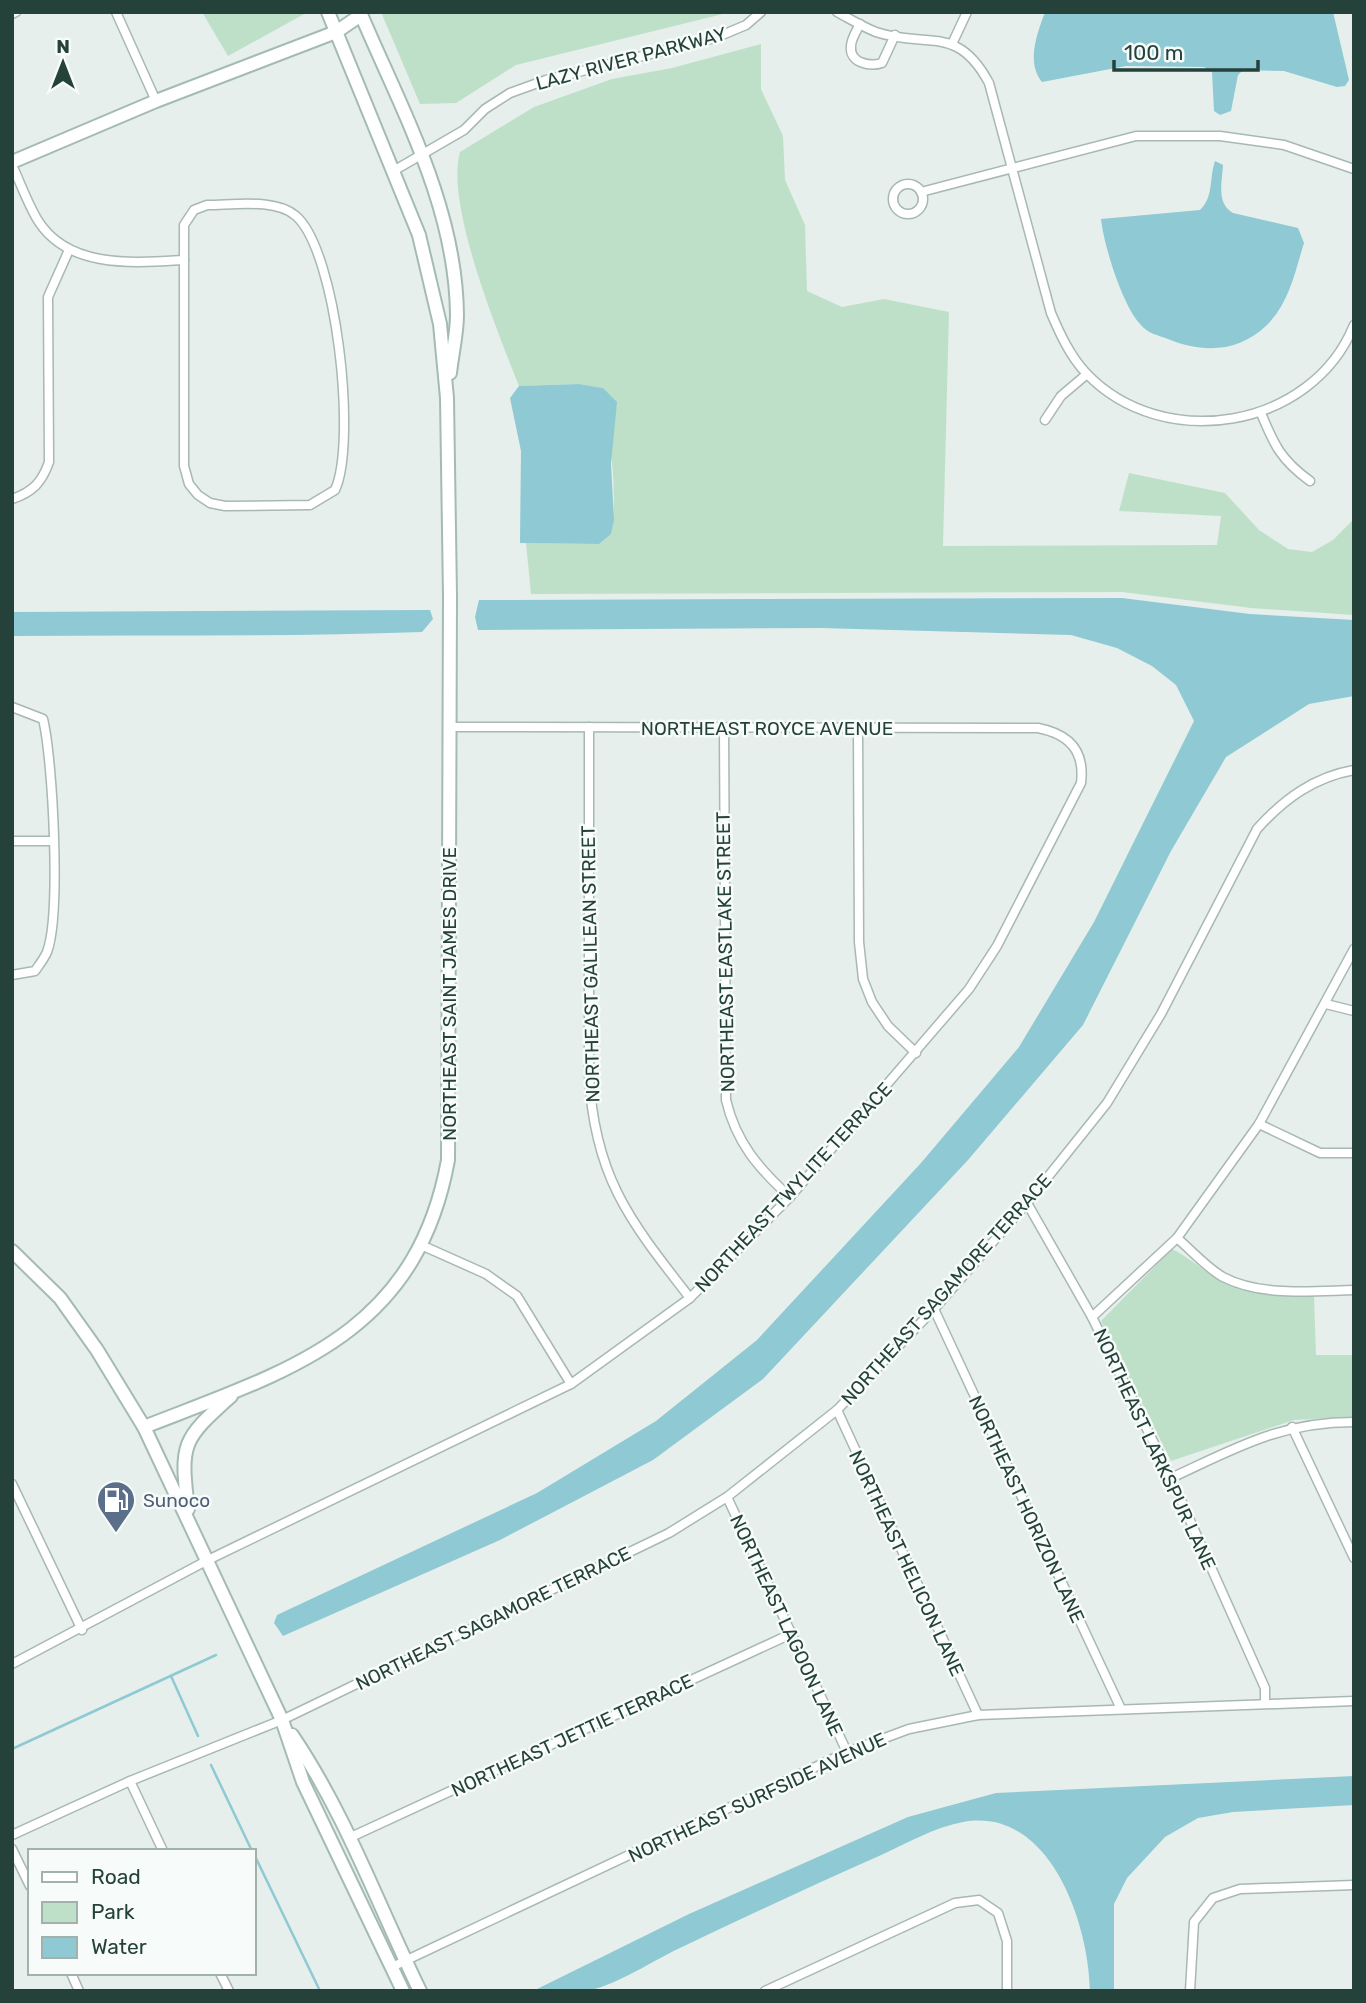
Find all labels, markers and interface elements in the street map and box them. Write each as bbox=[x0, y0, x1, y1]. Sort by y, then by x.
street label: LAZY RIVER PARKWAY bbox=[533, 22, 729, 95]
north arrow bbox=[28, 28, 98, 98]
scale bar bbox=[1114, 28, 1258, 72]
text: N bbox=[56, 35, 70, 58]
text: 100 m bbox=[1124, 40, 1183, 65]
street label: NORTHEAST ROYCE AVENUE bbox=[641, 717, 893, 740]
street label: NORTHEAST EASTLAKE STREET bbox=[712, 811, 739, 1093]
street label: NORTHEAST GALILEAN STREET bbox=[577, 825, 604, 1103]
street label: NORTHEAST SAINT JAMES DRIVE bbox=[438, 847, 461, 1141]
street label: NORTHEAST TWYLITE TERRACE bbox=[690, 1078, 897, 1297]
street label: NORTHEAST SAGAMORE TERRACE bbox=[836, 1169, 1056, 1410]
street label: NORTHEAST LARKSPUR LANE bbox=[1088, 1325, 1221, 1573]
street label: NORTHEAST HORIZON LANE bbox=[964, 1392, 1089, 1626]
street label: NORTHEAST HELICON LANE bbox=[844, 1447, 969, 1680]
fuel station icon: Sunoco bbox=[95, 1479, 137, 1534]
place label: Sunoco bbox=[143, 1489, 210, 1512]
street label: NORTHEAST LAGOON LANE bbox=[725, 1511, 848, 1740]
street label: NORTHEAST SAGAMORE TERRACE bbox=[352, 1542, 635, 1695]
street label: NORTHEAST JETTIE TERRACE bbox=[448, 1669, 697, 1802]
street label: NORTHEAST SURFSIDE AVENUE bbox=[625, 1727, 890, 1867]
legend bbox=[28, 1849, 256, 1975]
text: Road bbox=[91, 1864, 141, 1889]
text: Park bbox=[91, 1899, 135, 1924]
text: Water bbox=[91, 1934, 147, 1959]

